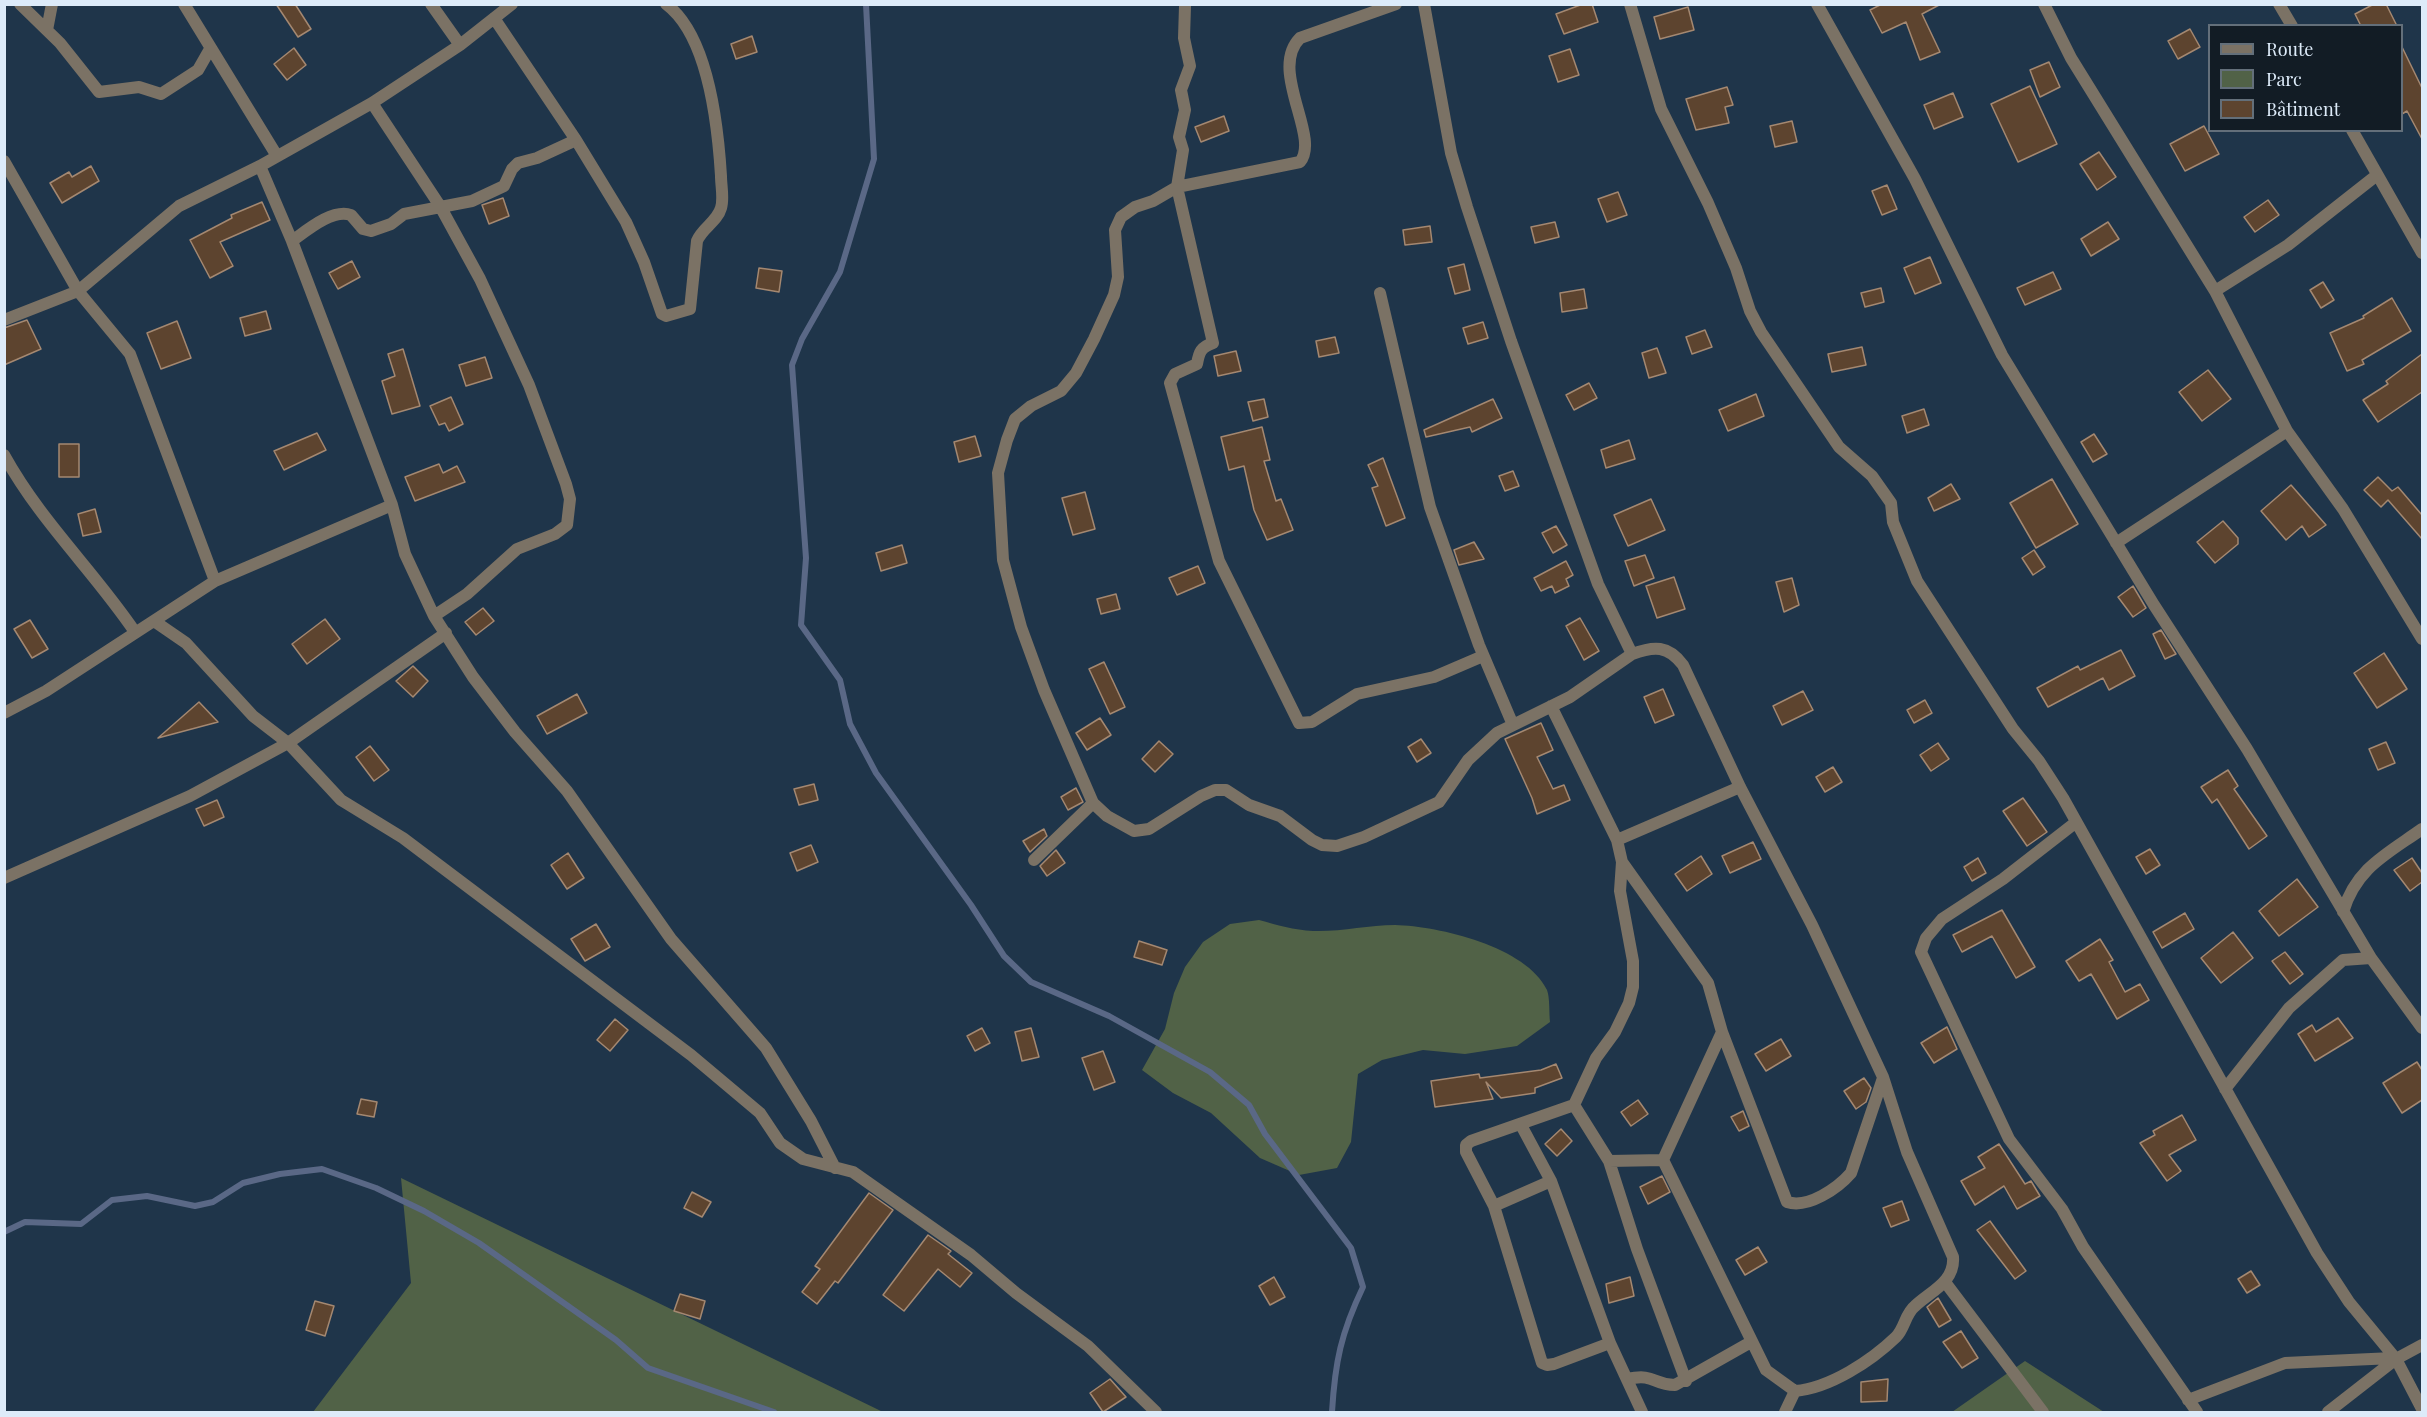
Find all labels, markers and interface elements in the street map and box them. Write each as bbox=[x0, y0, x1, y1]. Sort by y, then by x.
legend bbox=[2208, 24, 2403, 132]
text: Route bbox=[2266, 37, 2313, 61]
text: Parc bbox=[2266, 67, 2302, 91]
text: Bâtiment bbox=[2266, 97, 2340, 121]

